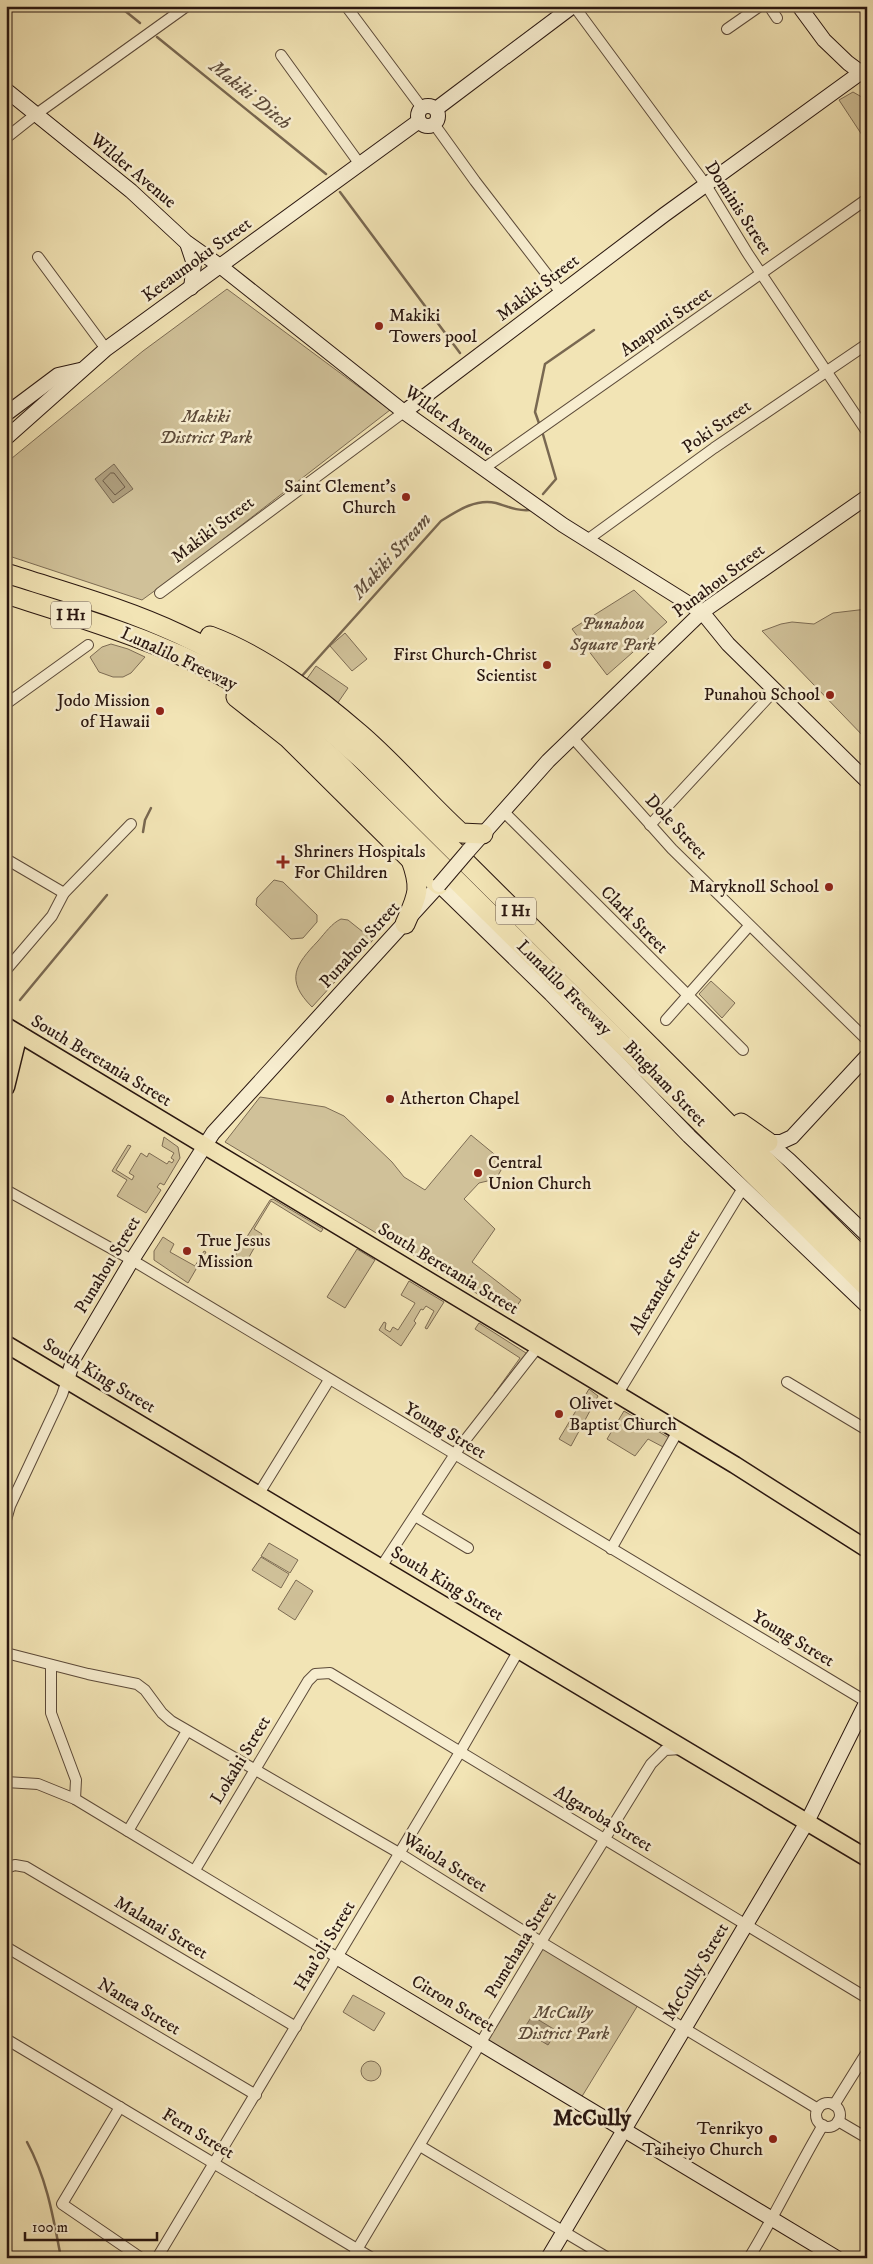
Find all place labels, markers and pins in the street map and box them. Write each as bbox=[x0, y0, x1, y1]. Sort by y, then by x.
place label: Makiki Towers pool bbox=[389, 305, 477, 348]
marker: Makiki Towers pool bbox=[373, 320, 385, 332]
place label: Saint Clement's Church bbox=[284, 476, 397, 519]
marker: Saint Clement's Church bbox=[400, 491, 412, 503]
place label: First Church-Christ Scientist bbox=[393, 644, 537, 687]
marker: First Church-Christ Scientist bbox=[541, 659, 553, 671]
place label: Punahou School bbox=[704, 684, 821, 706]
marker: Punahou School bbox=[824, 689, 836, 701]
place label: Jodo Mission of Hawaii bbox=[55, 690, 151, 733]
marker: Jodo Mission of Hawaii bbox=[154, 705, 166, 717]
place label: Shriners Hospitals For Children bbox=[294, 841, 426, 884]
marker: Shriners Hospitals For Children bbox=[276, 855, 290, 869]
place label: Maryknoll School bbox=[689, 876, 820, 898]
marker: Maryknoll School bbox=[823, 881, 835, 893]
place label: Atherton Chapel bbox=[400, 1088, 520, 1110]
marker: Atherton Chapel bbox=[384, 1093, 396, 1105]
place label: Central Union Church bbox=[488, 1152, 592, 1195]
marker: Central Union Church bbox=[472, 1167, 484, 1179]
place label: True Jesus Mission bbox=[197, 1230, 271, 1273]
marker: True Jesus Mission bbox=[181, 1245, 193, 1257]
place label: Olivet Baptist Church bbox=[569, 1393, 677, 1436]
marker: Olivet Baptist Church bbox=[553, 1408, 565, 1420]
place label: Tenrikyo Taiheiyo Church bbox=[642, 2118, 764, 2161]
marker: Tenrikyo Taiheiyo Church bbox=[767, 2133, 779, 2145]

